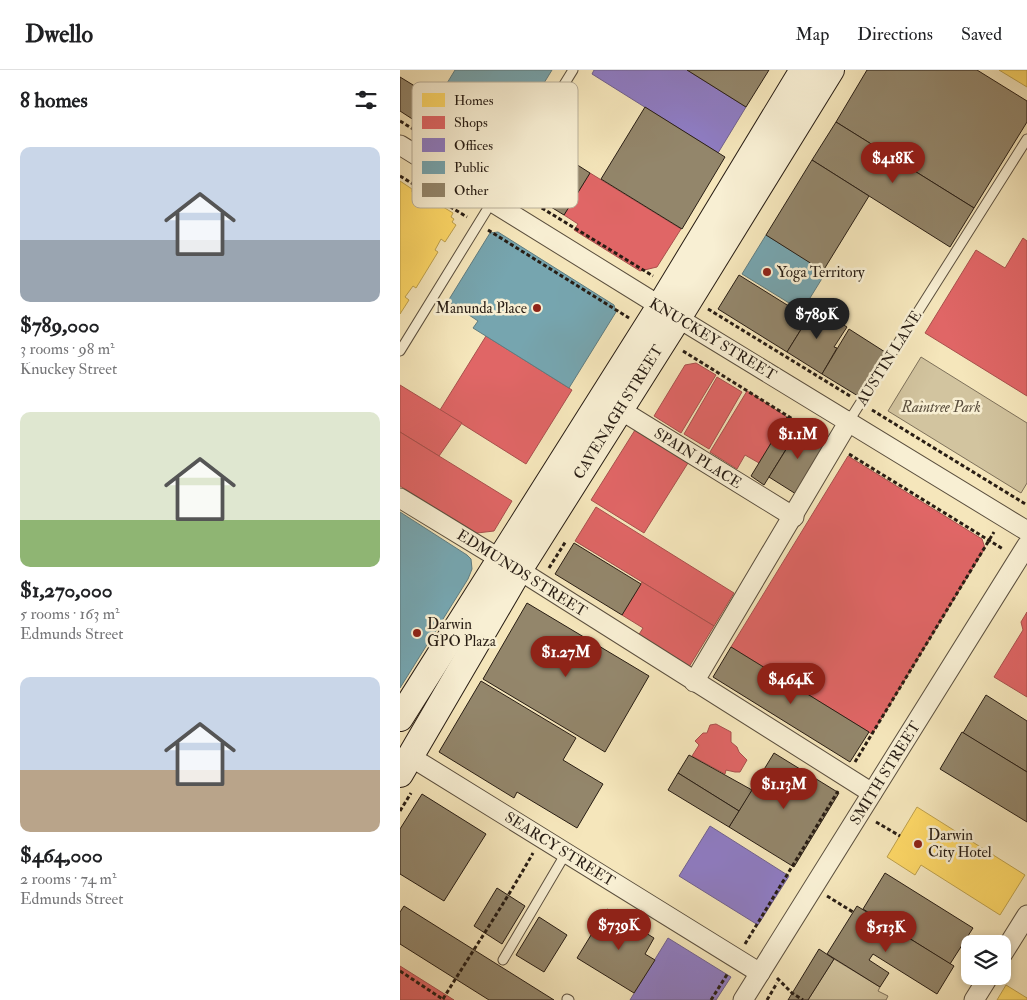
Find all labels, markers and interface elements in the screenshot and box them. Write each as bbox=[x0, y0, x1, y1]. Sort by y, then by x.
text: Dwello bbox=[25, 19, 93, 50]
text: Map bbox=[796, 23, 829, 46]
text: Directions bbox=[857, 23, 933, 46]
text: Saved bbox=[961, 23, 1002, 46]
legend bbox=[412, 82, 578, 208]
icon: filters bbox=[352, 86, 380, 114]
text: 8 homes bbox=[20, 87, 88, 114]
text: Homes bbox=[454, 92, 494, 109]
text: Shops bbox=[454, 114, 488, 132]
text: Offices bbox=[454, 137, 493, 154]
pin: $418K bbox=[858, 142, 928, 184]
text: $418K bbox=[872, 148, 914, 168]
text: Public bbox=[454, 159, 489, 176]
icon: home bbox=[155, 179, 245, 269]
text: Other bbox=[454, 182, 489, 199]
place label: Yoga Territory bbox=[777, 263, 865, 282]
marker: Yoga Territory bbox=[761, 266, 773, 278]
street label: KNUCKEY STREET bbox=[646, 294, 780, 385]
pin: $789K bbox=[782, 298, 852, 340]
place label: Manunda Place bbox=[436, 299, 527, 318]
marker: Manunda Place bbox=[531, 302, 543, 314]
text: $789K bbox=[795, 304, 839, 324]
street label: AUSTIN LANE bbox=[852, 307, 926, 410]
text: $789,000 bbox=[20, 312, 99, 339]
text: 3 rooms · 98 m² bbox=[20, 339, 115, 359]
street label: CAVENAGH STREET bbox=[569, 342, 667, 483]
text: Knuckey Street bbox=[20, 359, 117, 379]
park label: Raintree Park bbox=[900, 398, 981, 417]
pin: $1.1M bbox=[763, 418, 833, 460]
street label: SPAIN PLACE bbox=[650, 424, 745, 493]
text: $1.1M bbox=[778, 424, 818, 444]
icon: home bbox=[155, 444, 245, 534]
street label: EDMUNDS STREET bbox=[453, 526, 590, 621]
text: $1,270,000 bbox=[20, 577, 113, 604]
text: 5 rooms · 163 m² bbox=[20, 604, 120, 624]
place label: Darwin GPO Plaza bbox=[427, 615, 497, 651]
text: Edmunds Street bbox=[20, 624, 123, 644]
marker: Darwin GPO Plaza bbox=[411, 627, 423, 639]
pin: $1.27M bbox=[525, 636, 607, 678]
text: $1.27M bbox=[542, 642, 590, 662]
pin: $464K bbox=[756, 662, 826, 705]
text: $464K bbox=[768, 669, 814, 689]
icon: home bbox=[155, 709, 245, 799]
street label: SMITH STREET bbox=[846, 718, 925, 829]
pin: $1.13M bbox=[743, 768, 825, 810]
text: $1.13M bbox=[761, 774, 807, 794]
street label: SEARCY STREET bbox=[501, 808, 618, 891]
place label: Darwin City Hotel bbox=[928, 826, 992, 862]
marker: Darwin City Hotel bbox=[912, 838, 924, 850]
text: $464,000 bbox=[20, 842, 103, 869]
text: 2 rooms · 74 m² bbox=[20, 869, 116, 889]
text: Edmunds Street bbox=[20, 889, 123, 909]
pin: $739K bbox=[584, 908, 654, 951]
pin: $513K bbox=[851, 910, 921, 953]
text: $739K bbox=[598, 915, 640, 935]
text: $513K bbox=[866, 917, 906, 937]
map controls bbox=[961, 935, 1011, 985]
button: layers bbox=[961, 935, 1011, 985]

